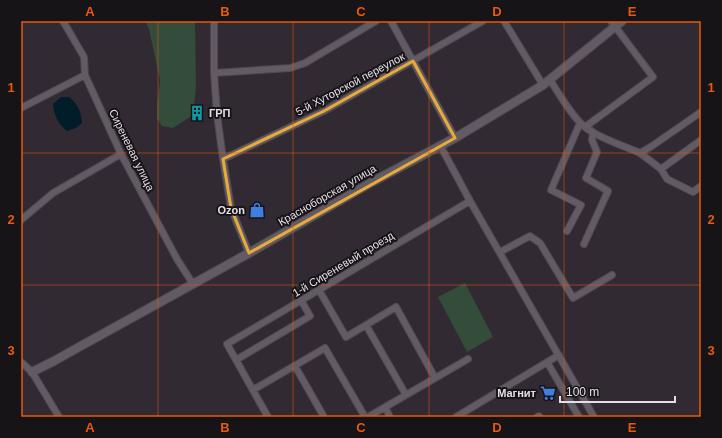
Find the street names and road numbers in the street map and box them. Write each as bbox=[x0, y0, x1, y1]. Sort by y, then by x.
street label: 5-й Хуторской переулок bbox=[294, 50, 407, 118]
street label: Сиреневая улица bbox=[107, 107, 157, 194]
street label: Красноборская улица bbox=[276, 162, 379, 228]
street label: 1-й Сиреневый проезд bbox=[290, 229, 396, 299]

